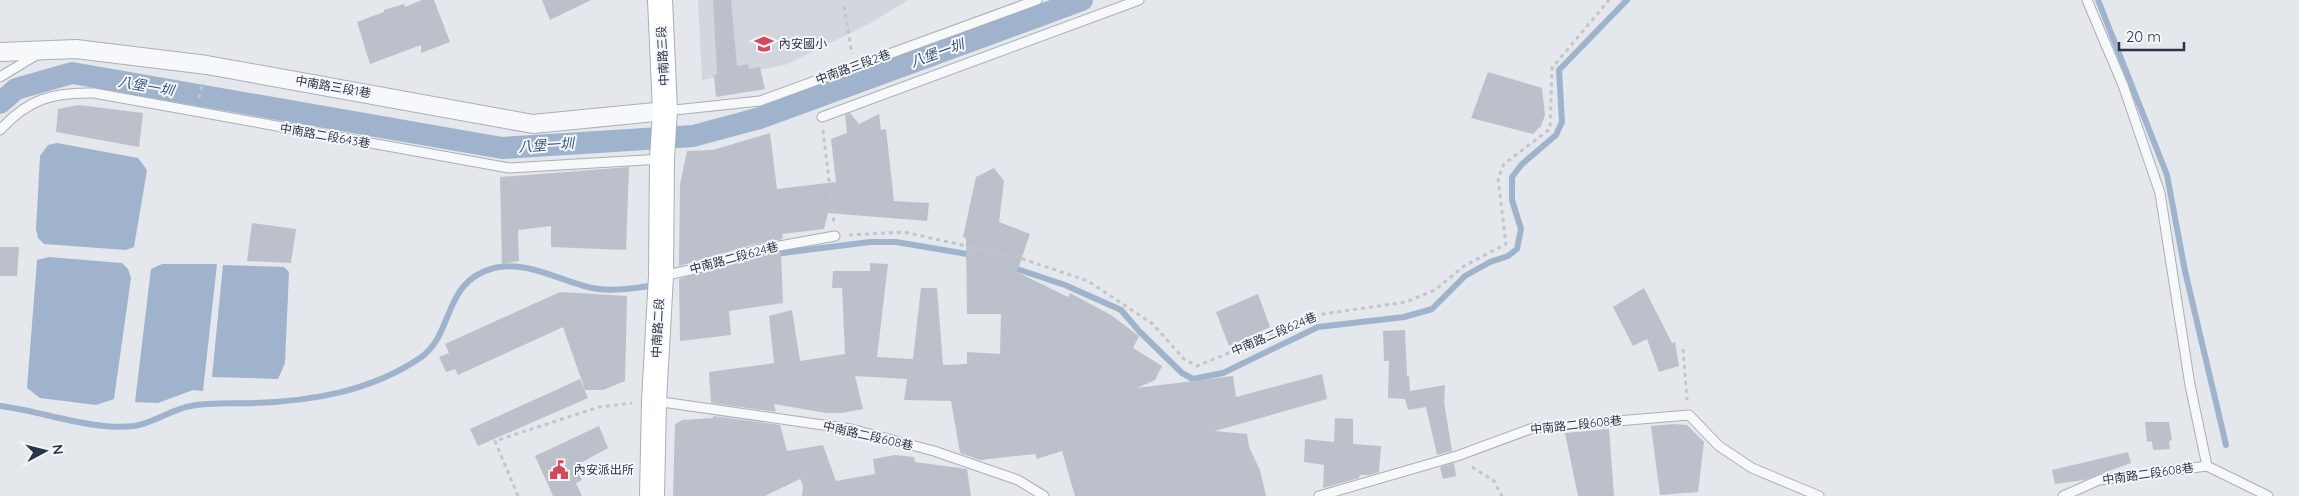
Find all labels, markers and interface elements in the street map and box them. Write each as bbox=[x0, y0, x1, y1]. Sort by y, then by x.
scale bar bbox=[2119, 20, 2184, 52]
street label: 中南路三段 bbox=[653, 26, 672, 86]
text: 20 m bbox=[2126, 27, 2161, 46]
school or university icon: 內安國小 bbox=[753, 33, 775, 55]
water label: 八堡一圳 bbox=[908, 34, 968, 71]
place label: 內安國小 bbox=[779, 36, 827, 51]
street label: 中南路三段2巷 bbox=[813, 46, 892, 87]
water label: 八堡一圳 bbox=[117, 72, 177, 100]
street label: 中南路三段1巷 bbox=[294, 72, 372, 101]
street label: 中南路二段643巷 bbox=[279, 120, 371, 151]
water label: 八堡一圳 bbox=[517, 134, 577, 156]
street label: 中南路二段624巷 bbox=[688, 238, 780, 277]
street label: 中南路二段 bbox=[648, 298, 667, 358]
street label: 中南路二段624巷 bbox=[1229, 309, 1319, 358]
street label: 中南路二段608巷 bbox=[1529, 412, 1623, 437]
street label: 中南路二段608巷 bbox=[822, 418, 915, 453]
north arrow bbox=[20, 426, 70, 476]
text: N bbox=[48, 443, 67, 456]
public building icon: 內安派出所 bbox=[548, 459, 570, 481]
street label: 中南路二段608巷 bbox=[2101, 460, 2195, 487]
place label: 內安派出所 bbox=[574, 462, 634, 477]

